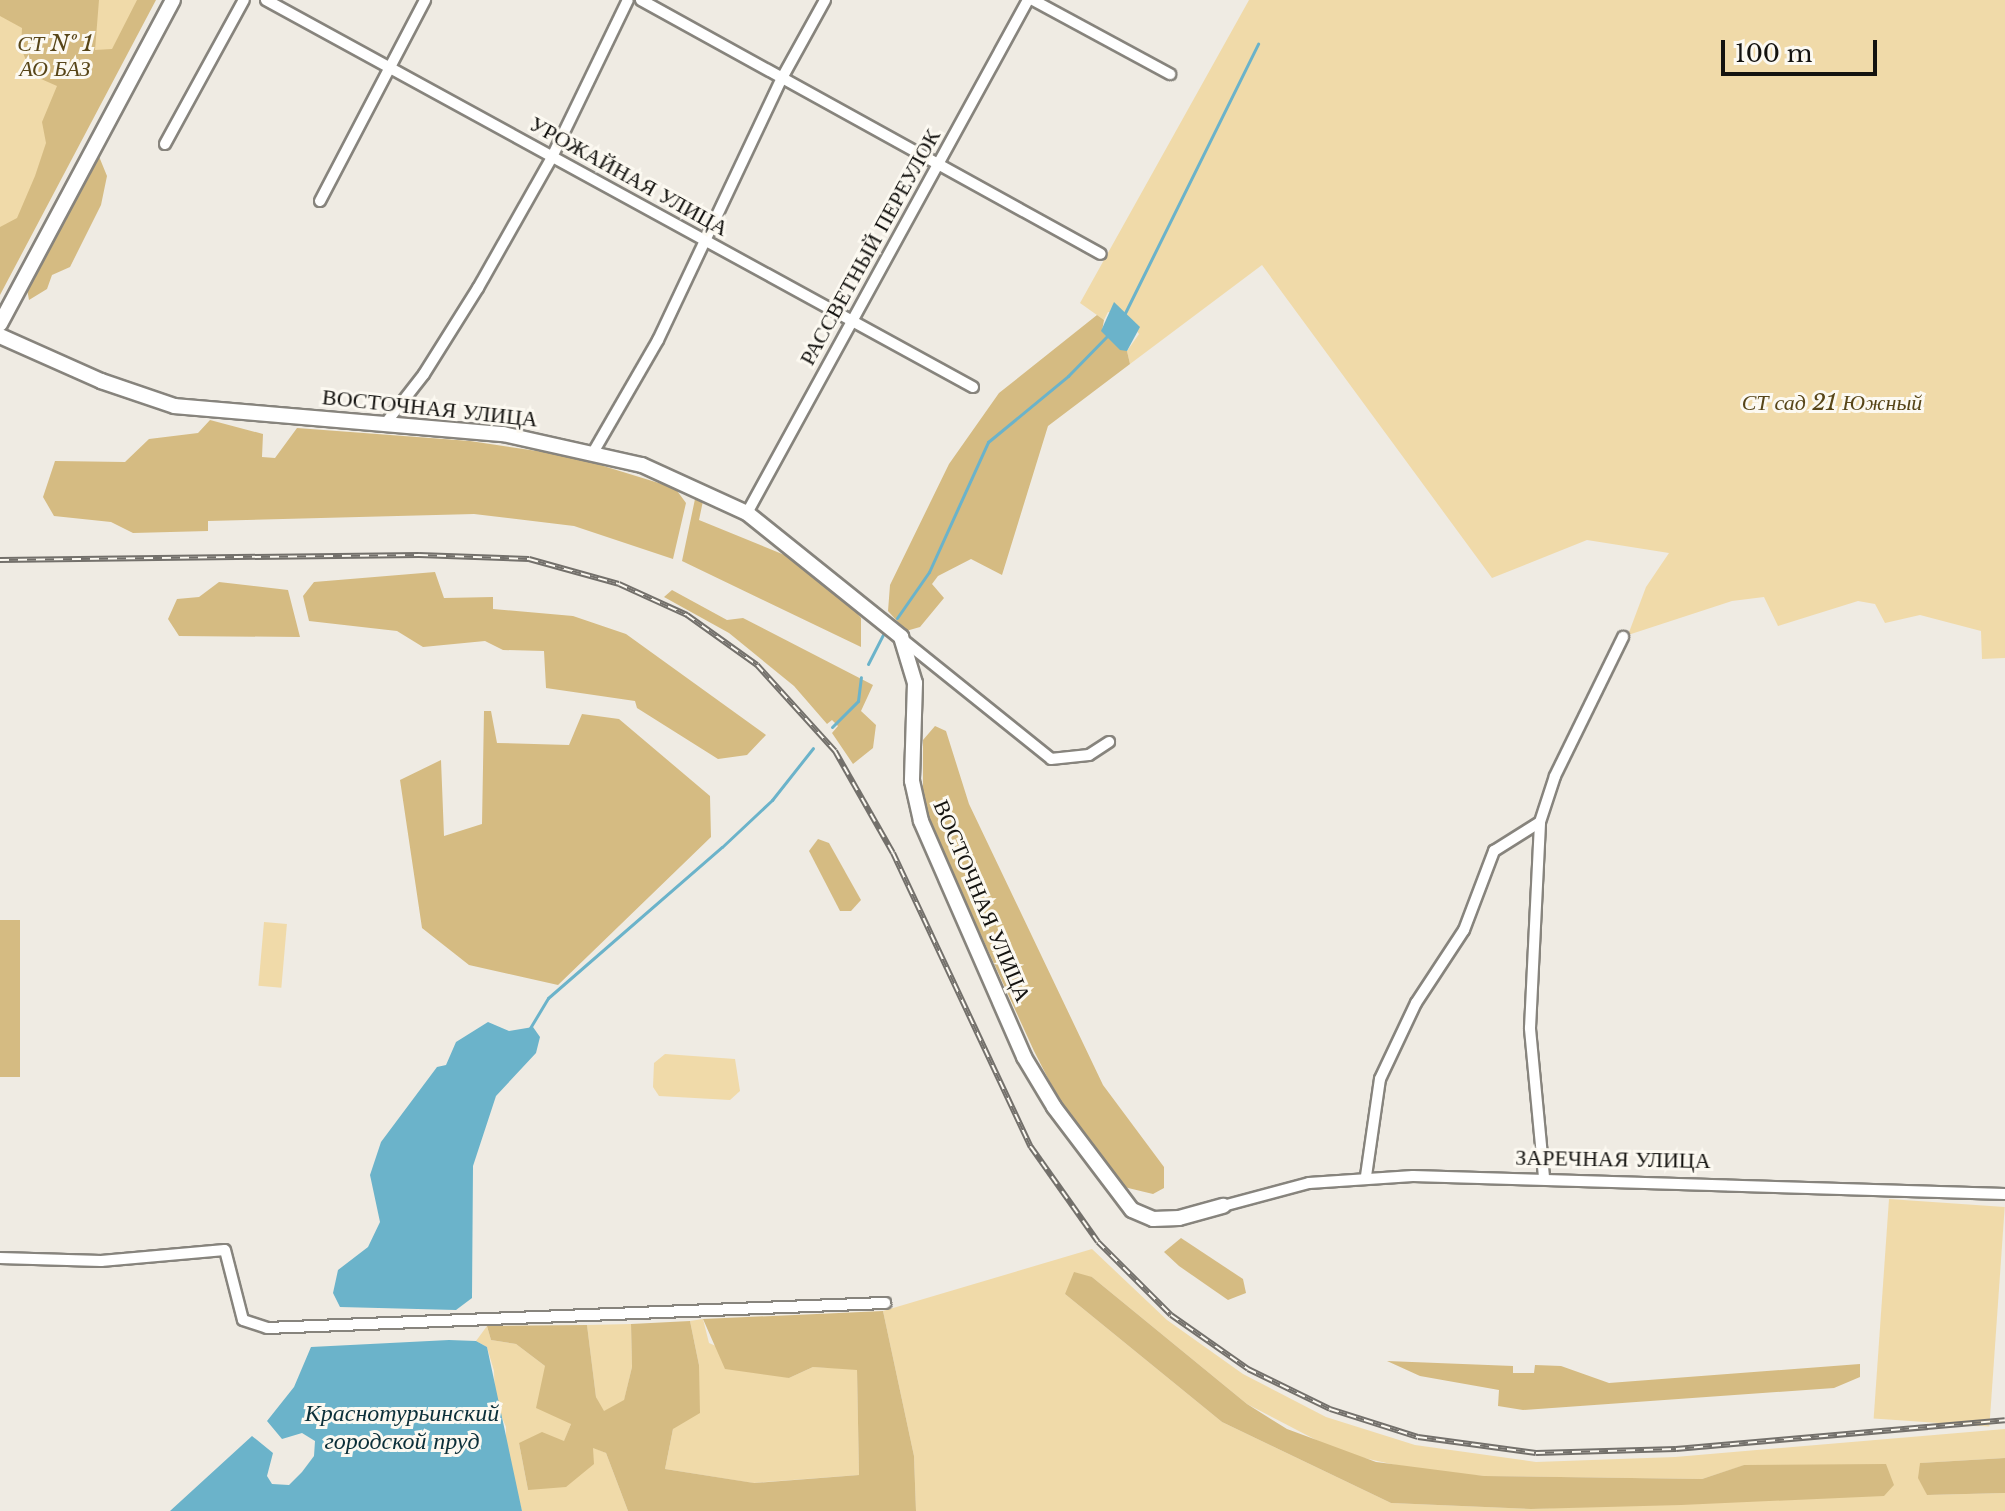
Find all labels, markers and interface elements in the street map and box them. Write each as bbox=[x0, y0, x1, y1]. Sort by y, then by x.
scale bar bbox=[1725, 24, 1881, 74]
park label: СТ № 1 АО БАЗ bbox=[17, 30, 93, 82]
text: 100 m bbox=[1735, 39, 1813, 68]
street label: УРОЖАЙНАЯ УЛИЦА bbox=[525, 110, 733, 242]
street label: РАССВЕТНЫЙ ПЕРЕУЛОК bbox=[794, 124, 946, 370]
street label: ВОСТОЧНАЯ УЛИЦА bbox=[321, 384, 539, 432]
park label: СТ сад 21 Южный bbox=[1742, 390, 1922, 416]
street label: ВОСТОЧНАЯ УЛИЦА bbox=[928, 796, 1036, 1006]
street label: ЗАРЕЧНАЯ УЛИЦА bbox=[1515, 1144, 1711, 1174]
water label: Краснотурьинский городской пруд bbox=[305, 1399, 499, 1455]

